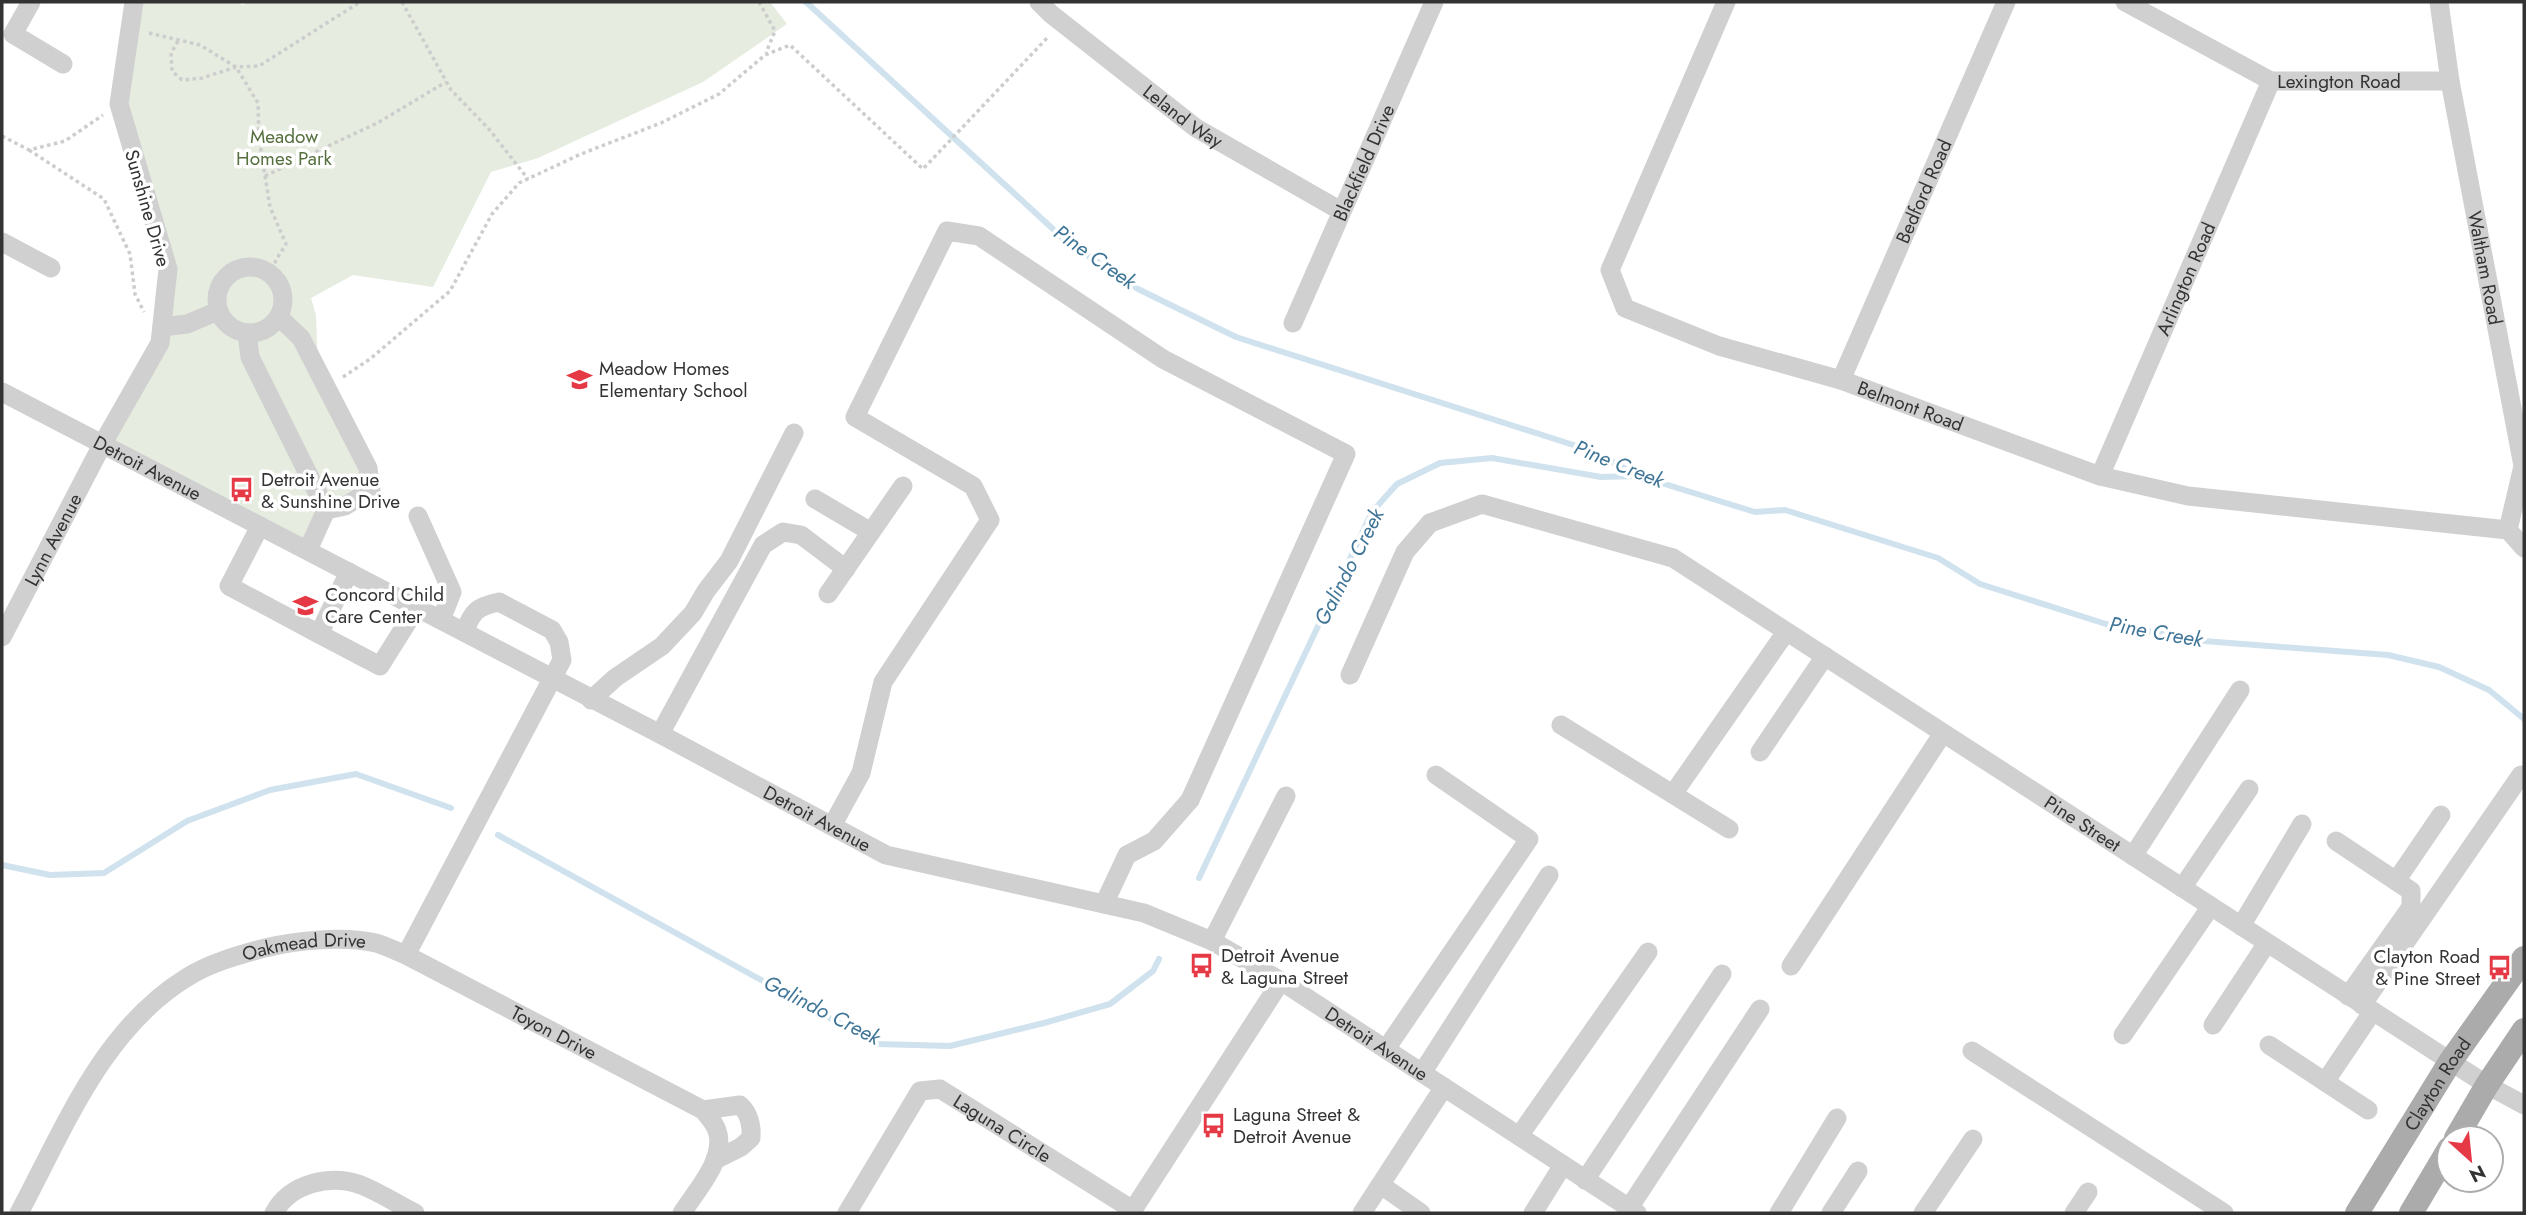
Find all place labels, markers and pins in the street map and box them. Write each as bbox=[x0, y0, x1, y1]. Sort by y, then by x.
place label: Meadow Homes Elementary School bbox=[599, 355, 748, 404]
school or university icon: Meadow Homes Elementary School bbox=[565, 365, 593, 393]
place label: Detroit Avenue & Sunshine Drive bbox=[261, 466, 400, 515]
bus stop icon: Detroit Avenue & Sunshine Drive bbox=[227, 476, 255, 504]
place label: Concord Child Care Center bbox=[325, 581, 444, 630]
school or university icon: Concord Child Care Center bbox=[291, 591, 319, 619]
place label: Detroit Avenue & Laguna Street bbox=[1221, 942, 1349, 991]
place label: Clayton Road & Pine Street bbox=[2374, 943, 2480, 992]
bus stop icon: Detroit Avenue & Laguna Street bbox=[1187, 952, 1215, 980]
bus stop icon: Clayton Road & Pine Street bbox=[2486, 953, 2514, 981]
place label: Laguna Street & Detroit Avenue bbox=[1233, 1101, 1360, 1150]
bus stop icon: Laguna Street & Detroit Avenue bbox=[1199, 1111, 1227, 1139]

